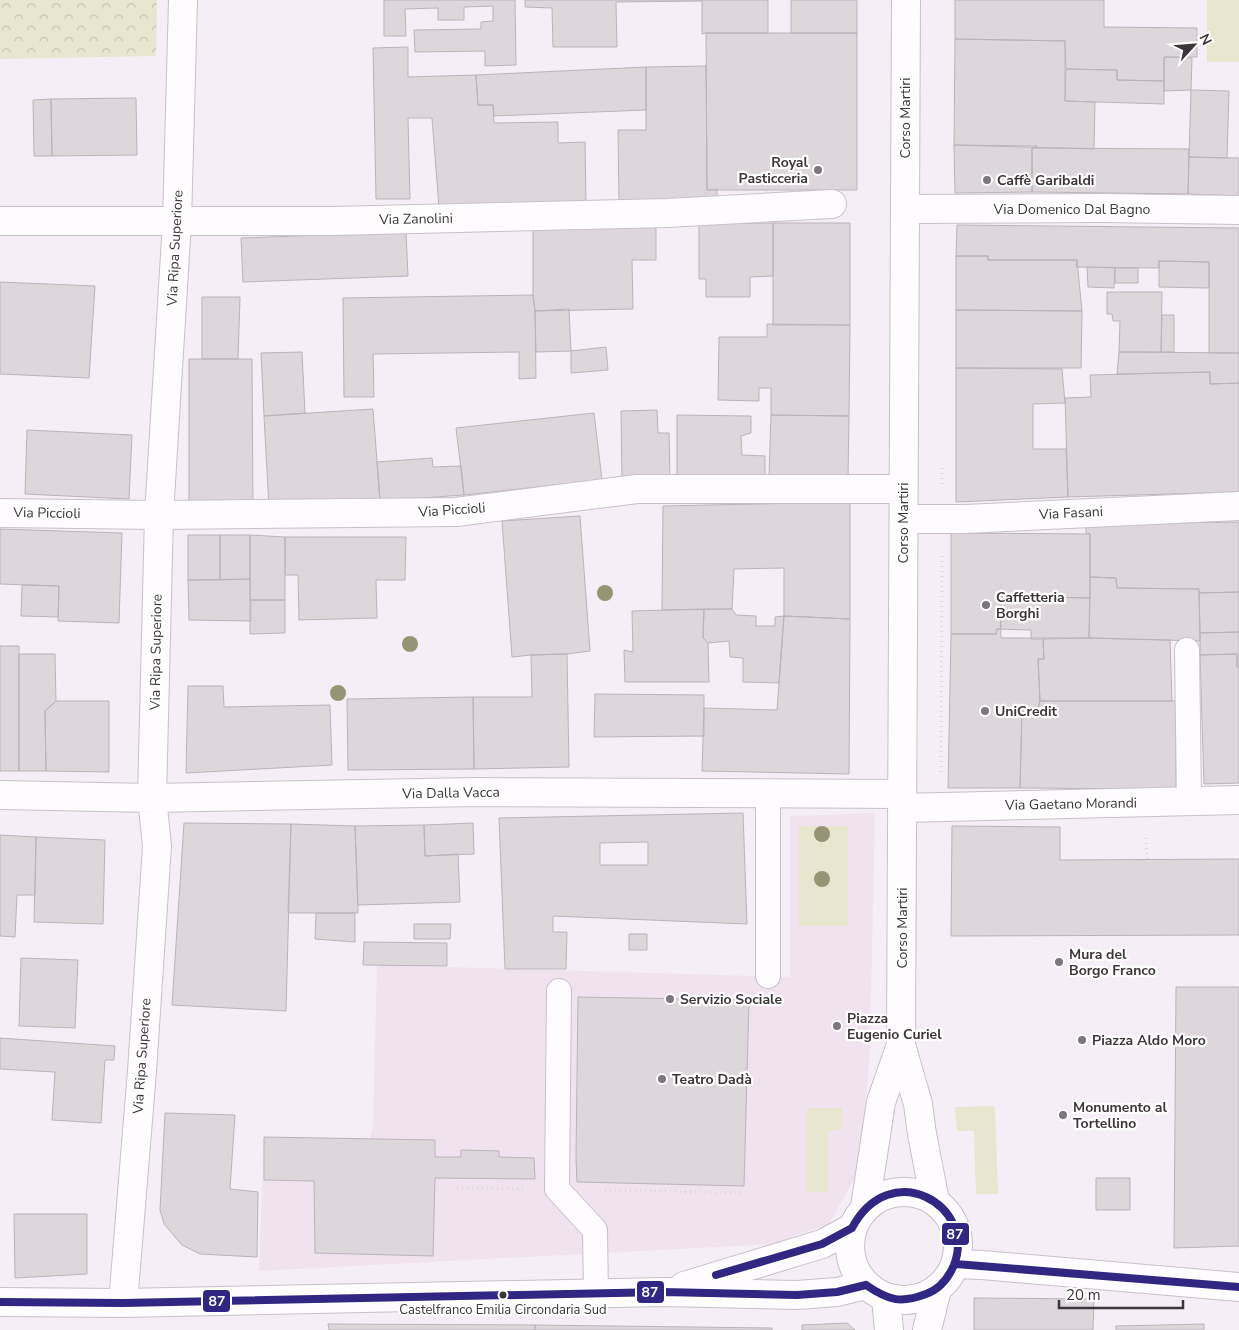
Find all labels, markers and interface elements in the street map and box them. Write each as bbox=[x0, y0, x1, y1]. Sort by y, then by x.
north arrow bbox=[1169, 20, 1219, 70]
text: N bbox=[1194, 31, 1216, 48]
street label: Corso Martiri bbox=[896, 78, 915, 158]
place label: Royal Pasticceria bbox=[739, 153, 809, 188]
marker: Royal Pasticceria bbox=[812, 164, 824, 176]
place label: Caffè Garibaldi bbox=[997, 171, 1094, 190]
marker: Caffè Garibaldi bbox=[981, 174, 993, 186]
street label: Via Ripa Superiore bbox=[162, 189, 188, 308]
street label: Via Domenico Dal Bagno bbox=[993, 200, 1151, 219]
street label: Via Zanolini bbox=[378, 209, 453, 229]
street label: Corso Martiri bbox=[894, 483, 913, 563]
street label: Via Piccioli bbox=[417, 498, 486, 522]
street label: Via Fasani bbox=[1038, 502, 1103, 524]
street label: Via Piccioli bbox=[12, 503, 81, 523]
place label: Caffetteria Borghi bbox=[996, 588, 1065, 623]
street label: Via Ripa Superiore bbox=[145, 594, 167, 711]
marker: Caffetteria Borghi bbox=[980, 599, 992, 611]
place label: UniCredit bbox=[995, 702, 1058, 721]
marker: UniCredit bbox=[979, 705, 991, 717]
street label: Via Dalla Vacca bbox=[401, 783, 500, 803]
street label: Via Gaetano Morandi bbox=[1004, 793, 1137, 815]
street label: Corso Martiri bbox=[893, 888, 912, 968]
place label: Mura del Borgo Franco bbox=[1069, 945, 1156, 980]
marker: Mura del Borgo Franco bbox=[1053, 956, 1065, 968]
place label: Servizio Sociale bbox=[680, 990, 782, 1009]
marker: Servizio Sociale bbox=[664, 993, 676, 1005]
street label: Via Ripa Superiore bbox=[128, 997, 156, 1116]
place label: Piazza Eugenio Curiel bbox=[847, 1009, 942, 1044]
marker: Piazza Eugenio Curiel bbox=[831, 1020, 843, 1032]
place label: Piazza Aldo Moro bbox=[1092, 1031, 1206, 1050]
marker: Piazza Aldo Moro bbox=[1076, 1034, 1088, 1046]
place label: Teatro Dadà bbox=[672, 1070, 752, 1089]
marker: Teatro Dadà bbox=[656, 1073, 668, 1085]
place label: Monumento al Tortellino bbox=[1073, 1098, 1167, 1133]
marker: Monumento al Tortellino bbox=[1057, 1109, 1069, 1121]
line badge: 87 bbox=[941, 1222, 970, 1246]
text: 87 bbox=[947, 1225, 963, 1244]
scale bar bbox=[1059, 1278, 1183, 1310]
line badge: 87 bbox=[636, 1280, 665, 1304]
text: 87 bbox=[642, 1283, 658, 1302]
text: 20 m bbox=[1066, 1285, 1101, 1305]
line badge: 87 bbox=[202, 1289, 231, 1313]
marker: Castelfranco Emilia Circondaria Sud bbox=[498, 1290, 508, 1300]
text: 87 bbox=[209, 1292, 225, 1311]
place label: Castelfranco Emilia Circondaria Sud bbox=[399, 1301, 607, 1319]

